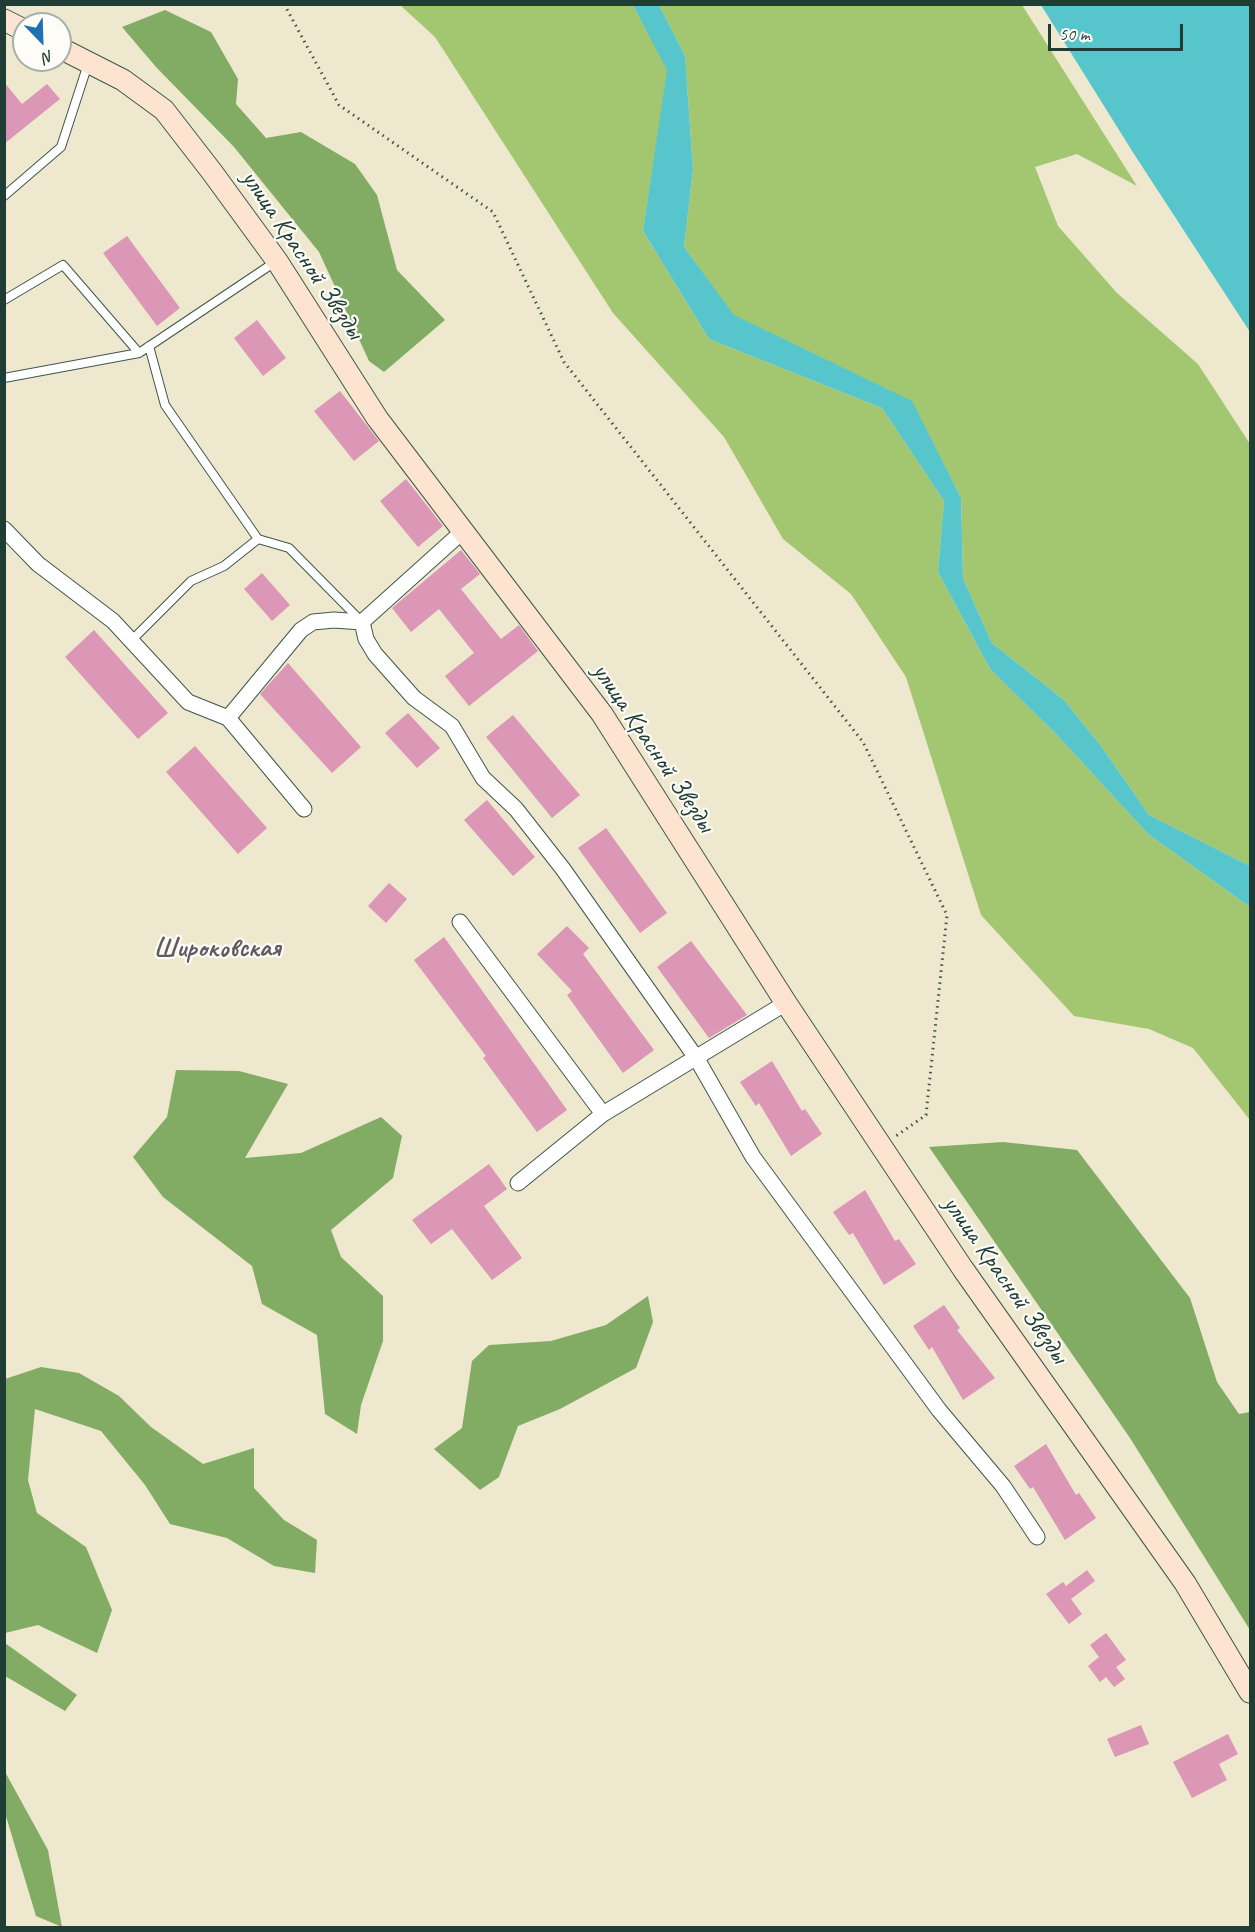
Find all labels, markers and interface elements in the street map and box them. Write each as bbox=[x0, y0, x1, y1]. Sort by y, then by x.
north arrow bbox=[12, 12, 72, 72]
scale bar bbox=[1051, 12, 1186, 50]
text: 50 m bbox=[1059, 23, 1090, 45]
text: N bbox=[40, 46, 57, 68]
street label: улица Красной Звезды bbox=[234, 164, 370, 346]
street label: улица Красной Звезды bbox=[585, 657, 721, 839]
district label: Широковская bbox=[154, 933, 280, 965]
street label: улица Красной Звезды bbox=[936, 1190, 1074, 1370]

